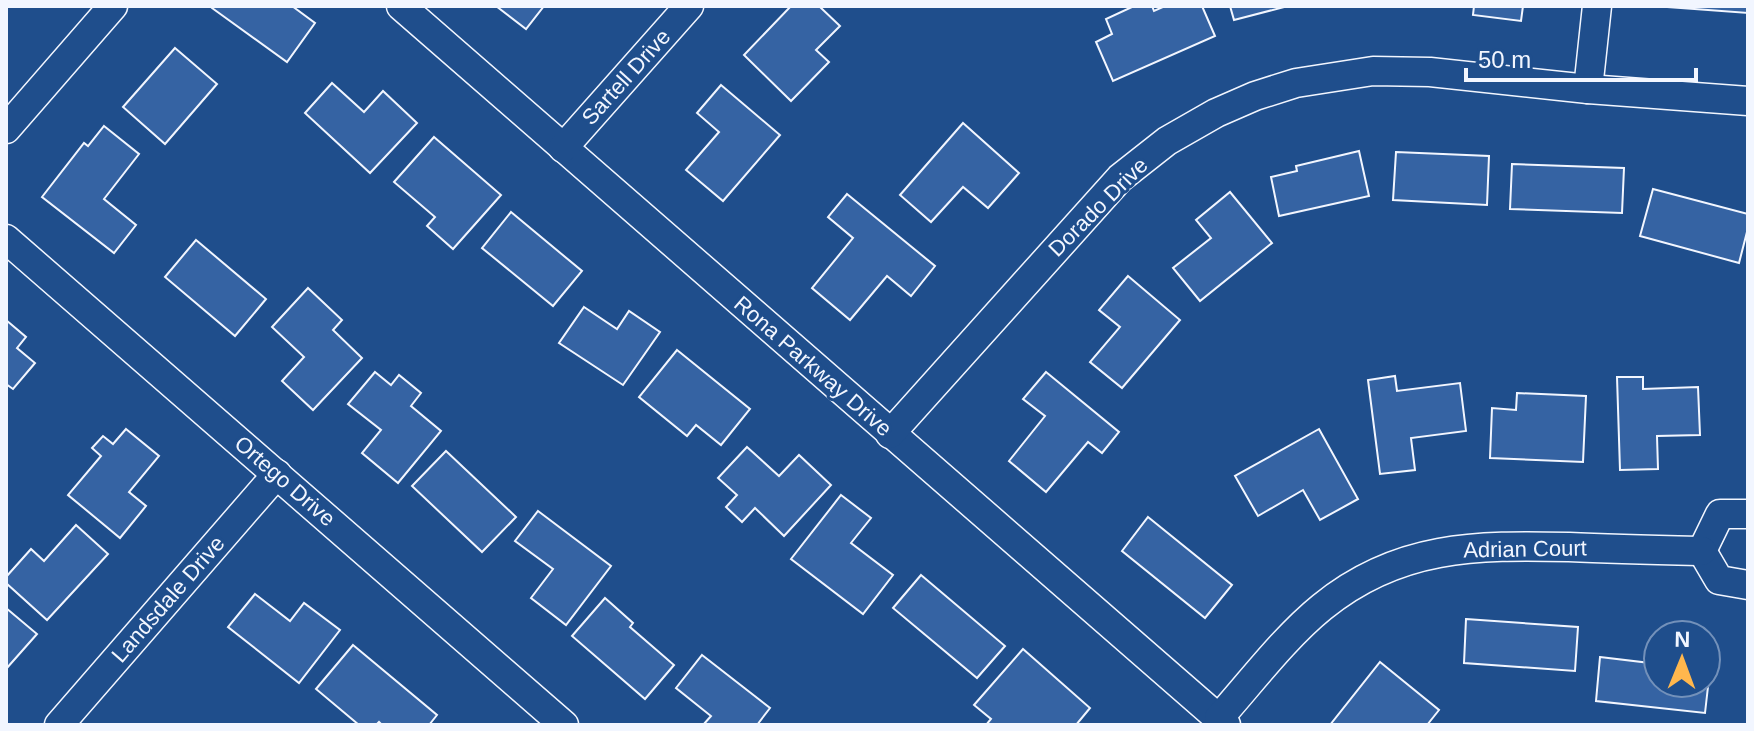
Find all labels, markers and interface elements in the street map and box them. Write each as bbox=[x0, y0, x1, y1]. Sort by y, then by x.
street label: Sartell Drive bbox=[577, 24, 675, 130]
scale bar bbox=[1466, 32, 1696, 82]
text: 50 m bbox=[1478, 46, 1531, 73]
street label: Dorado Drive bbox=[1043, 152, 1153, 262]
street label: Rona Parkway Drive bbox=[729, 291, 897, 441]
street label: Ortego Drive bbox=[230, 431, 340, 531]
street label: Landsdale Drive bbox=[106, 531, 230, 667]
street label: Adrian Court bbox=[1463, 535, 1587, 563]
north arrow bbox=[1642, 619, 1722, 699]
text: N bbox=[1674, 627, 1691, 652]

